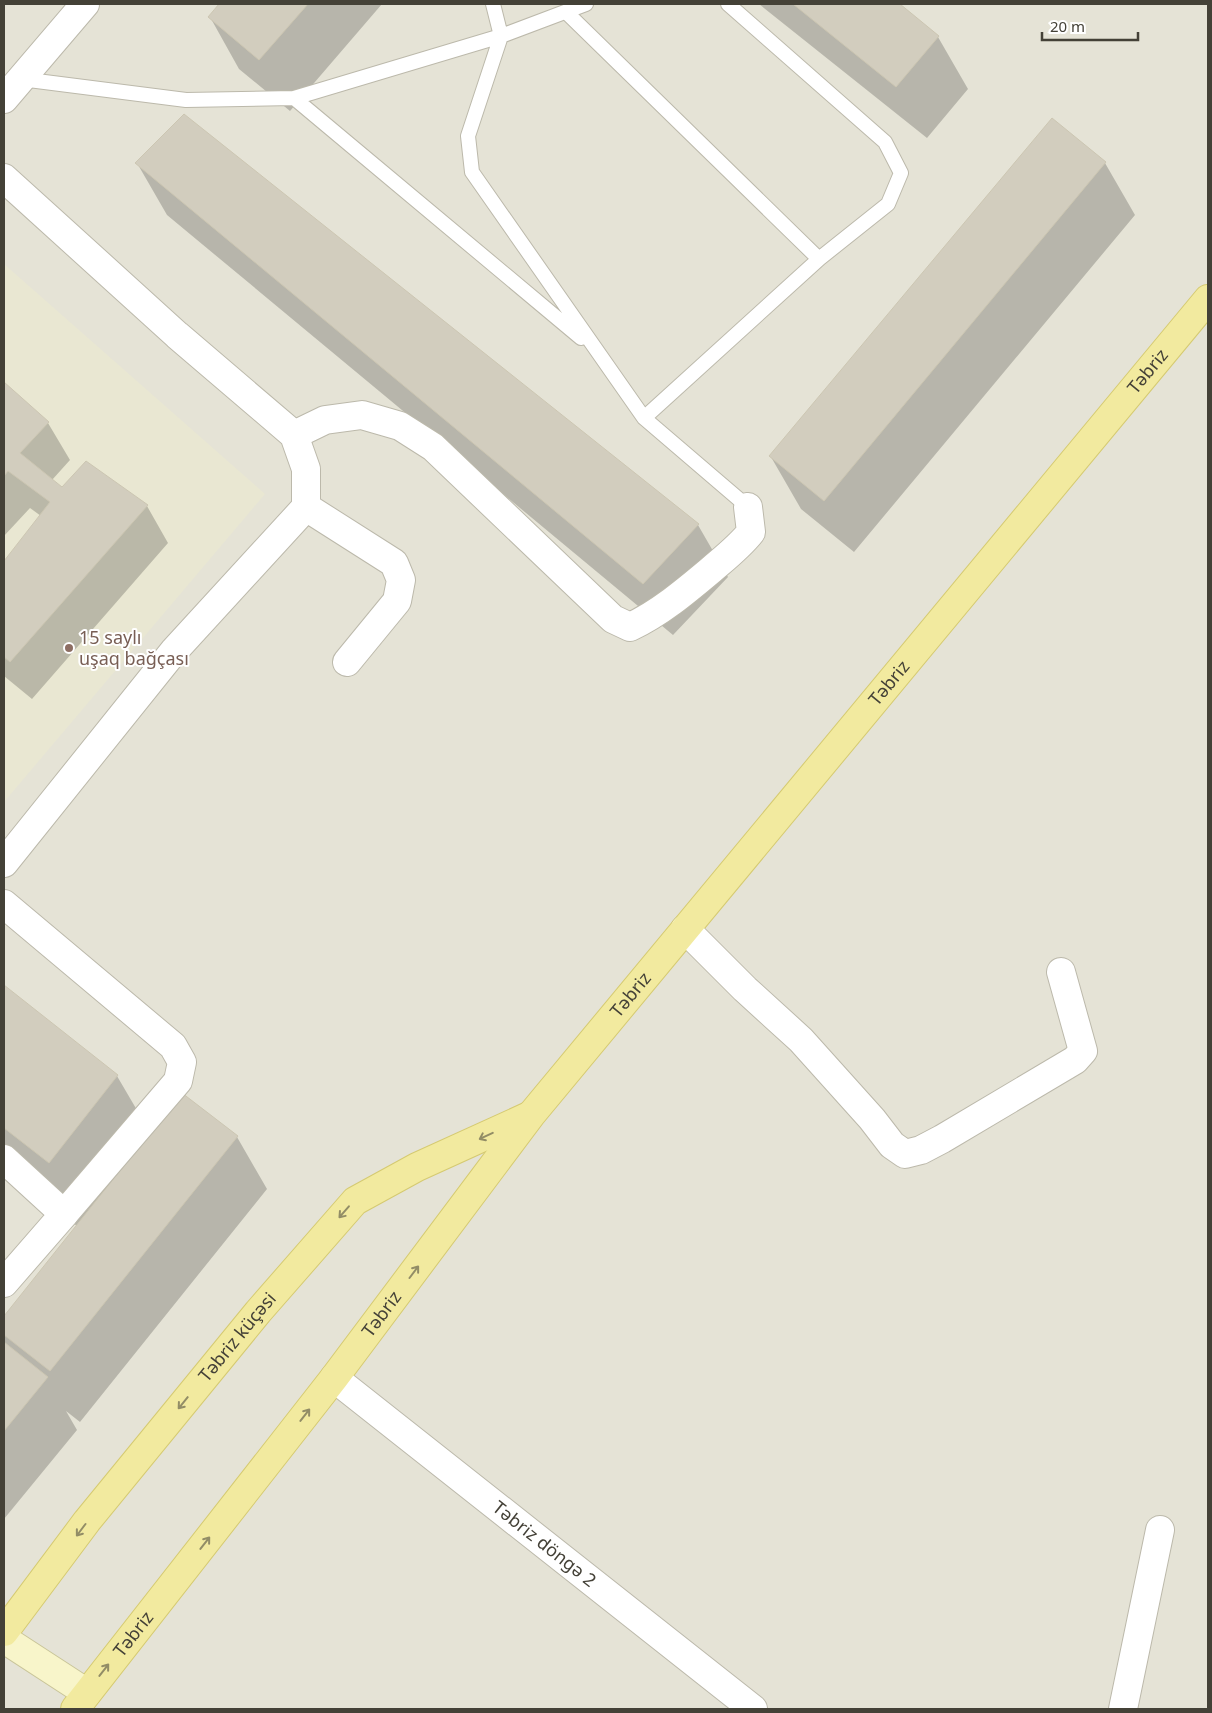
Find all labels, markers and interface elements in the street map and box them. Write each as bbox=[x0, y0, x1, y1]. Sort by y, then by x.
scale bar bbox=[1042, 10, 1138, 42]
text: 20 m bbox=[1050, 16, 1085, 36]
street label: Təbriz bbox=[1121, 343, 1173, 398]
place label: 15 saylı uşaq bağçası bbox=[79, 625, 189, 670]
marker: 15 saylı uşaq bağçası bbox=[63, 642, 75, 654]
street label: Təbriz bbox=[863, 655, 914, 710]
street label: Təbriz bbox=[604, 967, 656, 1022]
one-way arrow bbox=[479, 1132, 494, 1141]
one-way arrow bbox=[339, 1206, 350, 1219]
one-way arrow bbox=[409, 1266, 420, 1279]
street label: Təbriz bbox=[356, 1286, 406, 1342]
street label: Təbriz küçəsi bbox=[193, 1287, 281, 1387]
one-way arrow bbox=[178, 1397, 189, 1410]
one-way arrow bbox=[300, 1409, 311, 1422]
street label: Təbriz döngə 2 bbox=[488, 1495, 602, 1592]
one-way arrow bbox=[75, 1523, 86, 1536]
one-way arrow bbox=[200, 1536, 210, 1550]
street label: Təbriz bbox=[107, 1606, 158, 1661]
one-way arrow bbox=[99, 1664, 110, 1677]

